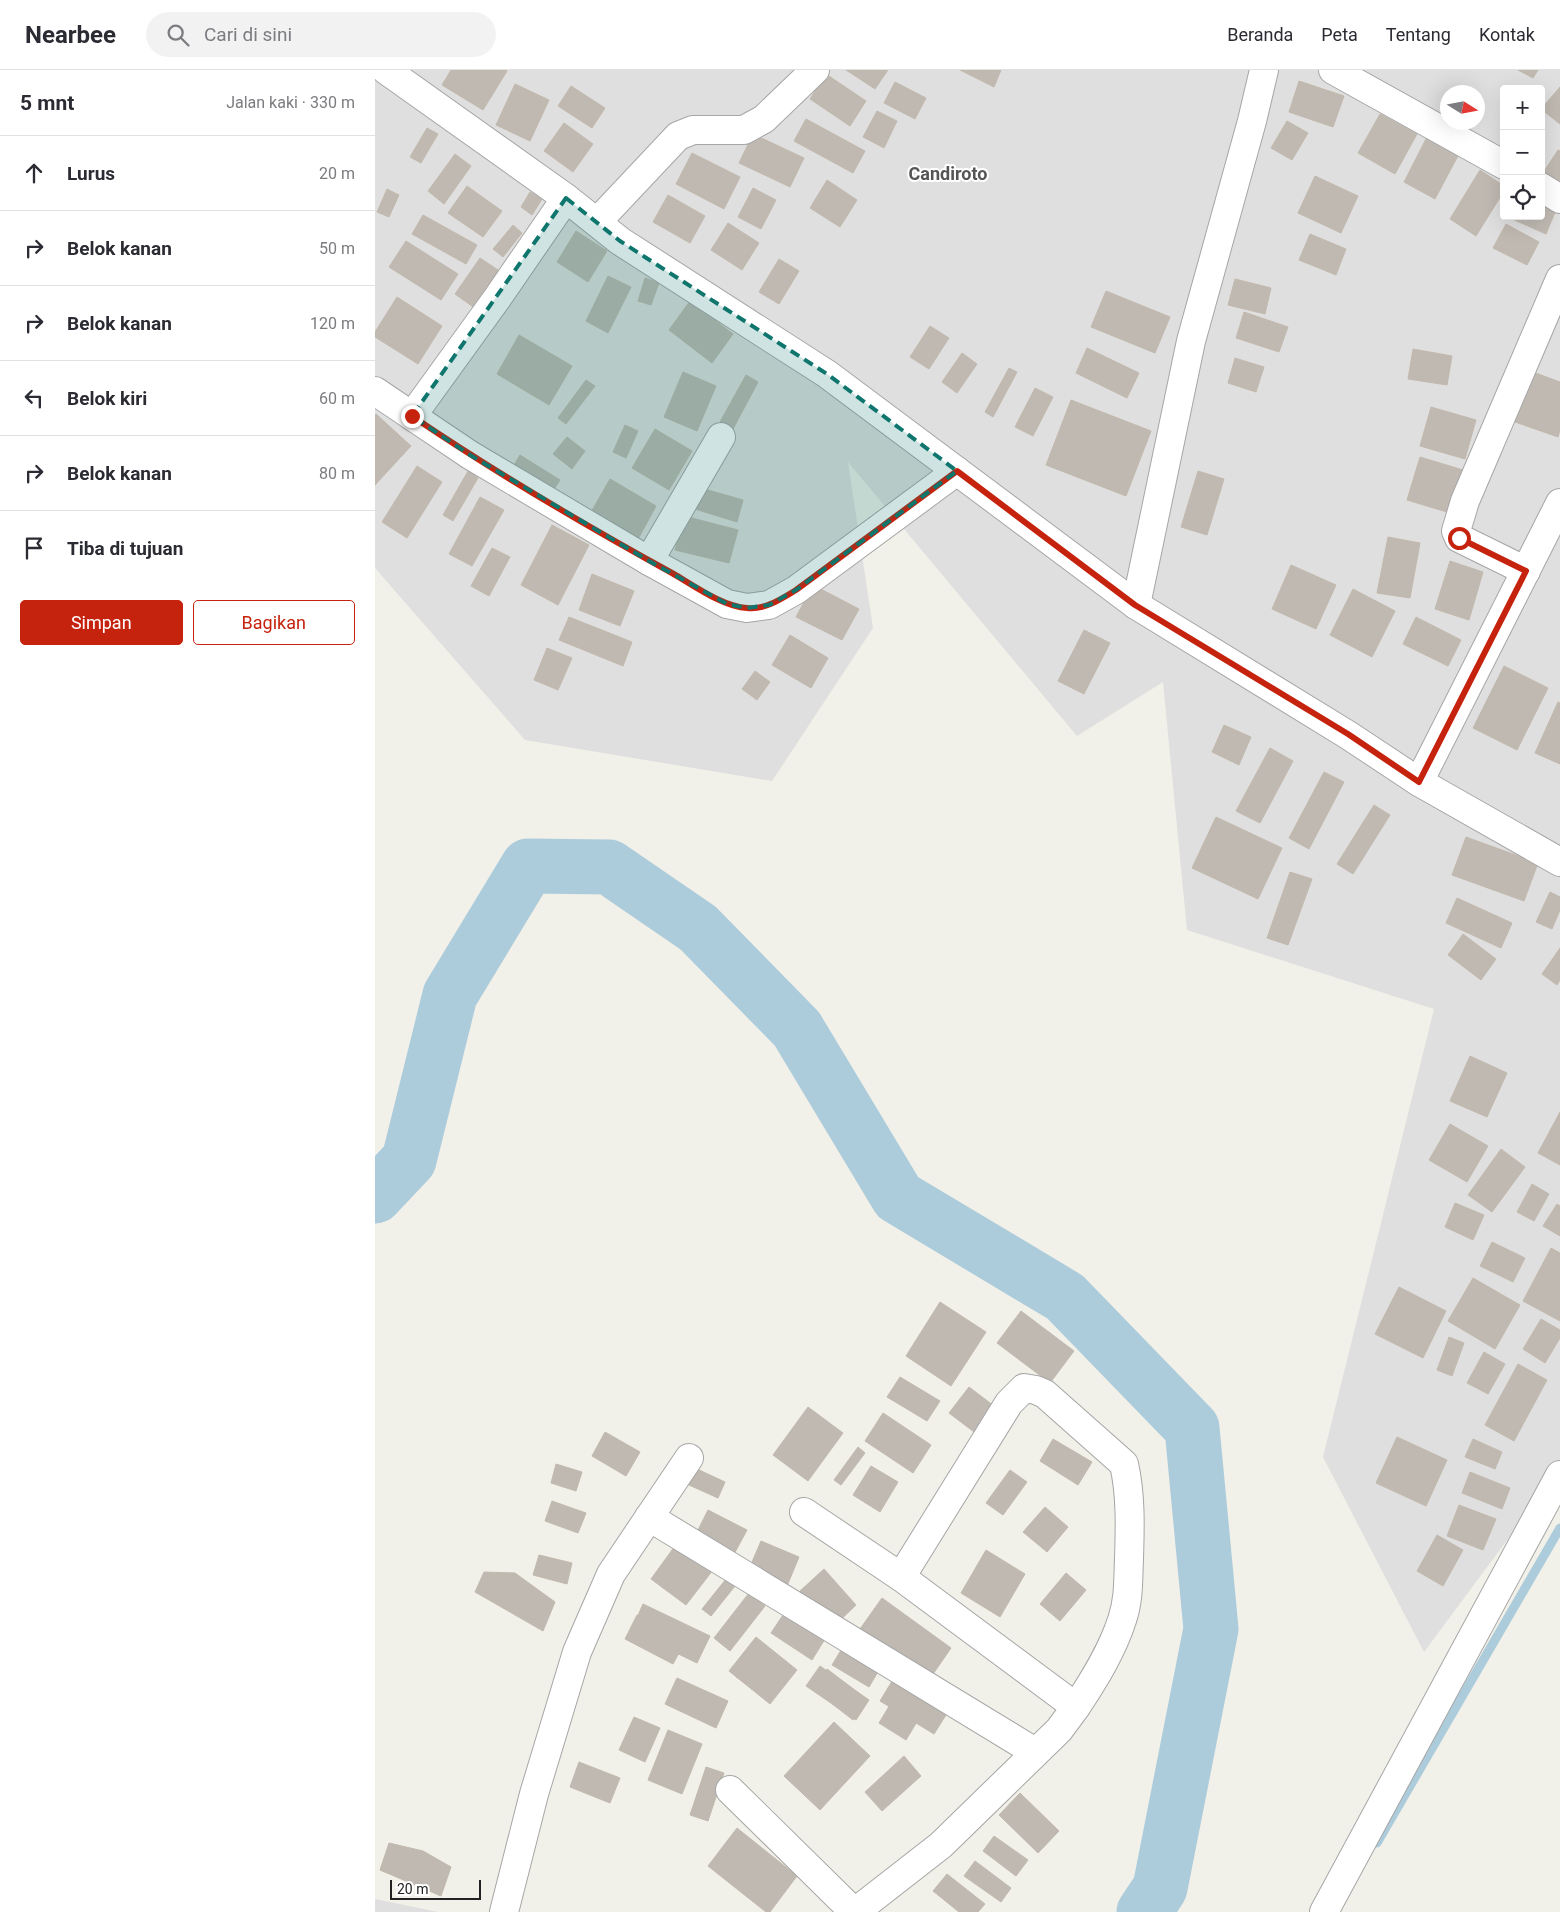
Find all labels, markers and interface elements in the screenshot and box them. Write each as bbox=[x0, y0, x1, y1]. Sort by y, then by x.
search box bbox=[146, 12, 496, 57]
text: Nearbee bbox=[25, 21, 116, 49]
icon: search bbox=[164, 21, 192, 49]
text: Cari di sini bbox=[204, 23, 292, 46]
text: Beranda bbox=[1227, 24, 1293, 45]
text: Peta bbox=[1321, 24, 1358, 45]
text: Tentang bbox=[1386, 24, 1451, 45]
text: Kontak bbox=[1479, 24, 1535, 45]
north arrow bbox=[1440, 85, 1485, 130]
map controls bbox=[1500, 85, 1545, 220]
button: + bbox=[1500, 85, 1545, 130]
text: 5 mnt bbox=[20, 91, 74, 115]
text: Jalan kaki · 330 m bbox=[226, 93, 355, 112]
button: − bbox=[1500, 130, 1545, 175]
icon: ahead bbox=[20, 159, 48, 187]
text: Lurus bbox=[67, 162, 115, 185]
district label: Candiroto bbox=[909, 163, 987, 184]
text: 20 m bbox=[319, 164, 355, 183]
button: locate bbox=[1500, 175, 1545, 220]
icon: right bbox=[20, 234, 48, 262]
text: Belok kanan bbox=[67, 237, 172, 260]
text: 50 m bbox=[319, 239, 355, 258]
icon: right bbox=[20, 309, 48, 337]
text: Belok kanan bbox=[67, 312, 172, 335]
text: 120 m bbox=[310, 314, 355, 333]
icon: left bbox=[20, 384, 48, 412]
text: Belok kiri bbox=[67, 387, 147, 410]
text: 60 m bbox=[319, 389, 355, 408]
route end bbox=[401, 405, 424, 428]
icon: right bbox=[20, 459, 48, 487]
text: Belok kanan bbox=[67, 462, 172, 485]
text: 80 m bbox=[319, 464, 355, 483]
route start bbox=[1448, 527, 1471, 550]
icon: arrive bbox=[20, 534, 48, 562]
text: Tiba di tujuan bbox=[67, 537, 183, 560]
button: Simpan bbox=[20, 600, 183, 645]
button: Bagikan bbox=[193, 600, 355, 645]
scale bar bbox=[390, 1877, 481, 1900]
text: 20 m bbox=[397, 1881, 429, 1897]

